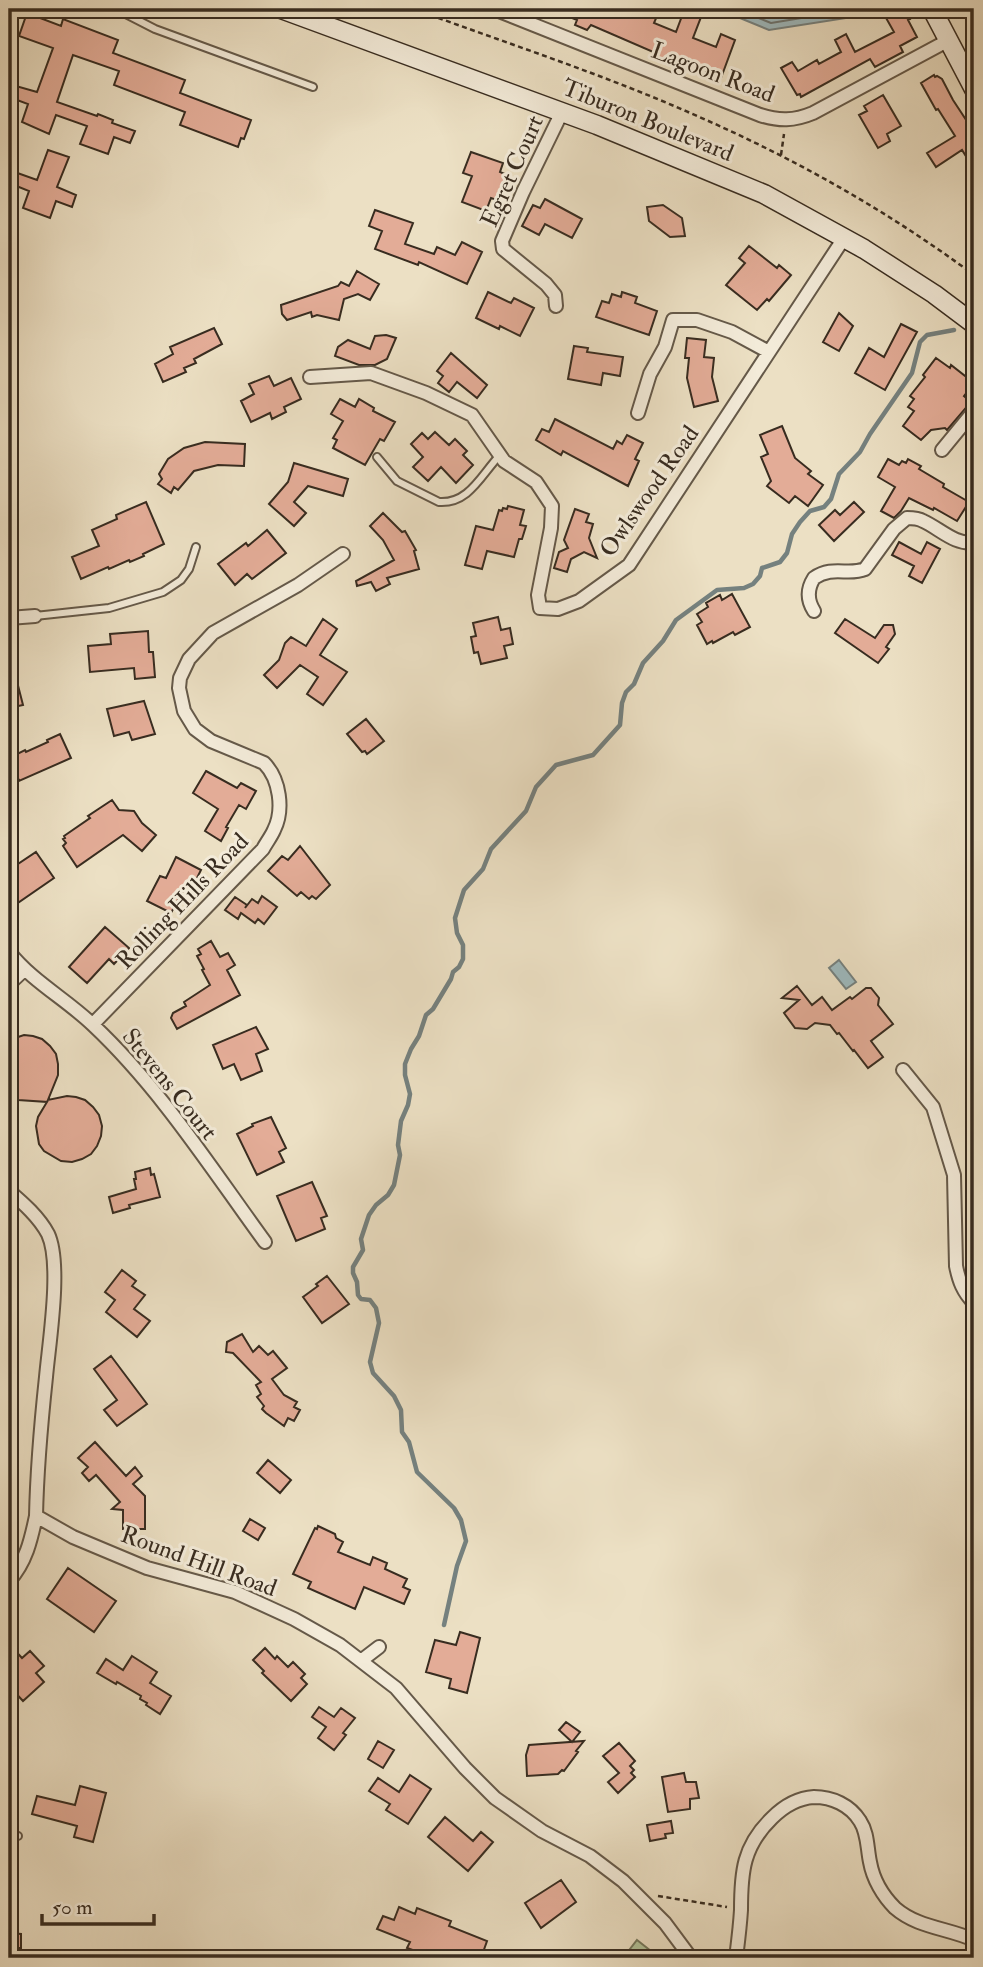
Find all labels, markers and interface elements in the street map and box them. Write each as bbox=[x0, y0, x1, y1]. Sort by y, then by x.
street label: Lagoon Road bbox=[647, 35, 779, 110]
street label: Tiburon Boulevard bbox=[558, 72, 738, 169]
street label: Egret Court bbox=[474, 110, 551, 232]
street label: Owlswood Road bbox=[593, 419, 706, 563]
street label: Rolling Hills Road bbox=[109, 826, 255, 976]
street label: Stevens Court bbox=[115, 1022, 224, 1147]
street label: Round Hill Road bbox=[117, 1519, 281, 1604]
scale bar bbox=[42, 1883, 154, 1927]
text: 50 m bbox=[52, 1894, 93, 1921]

